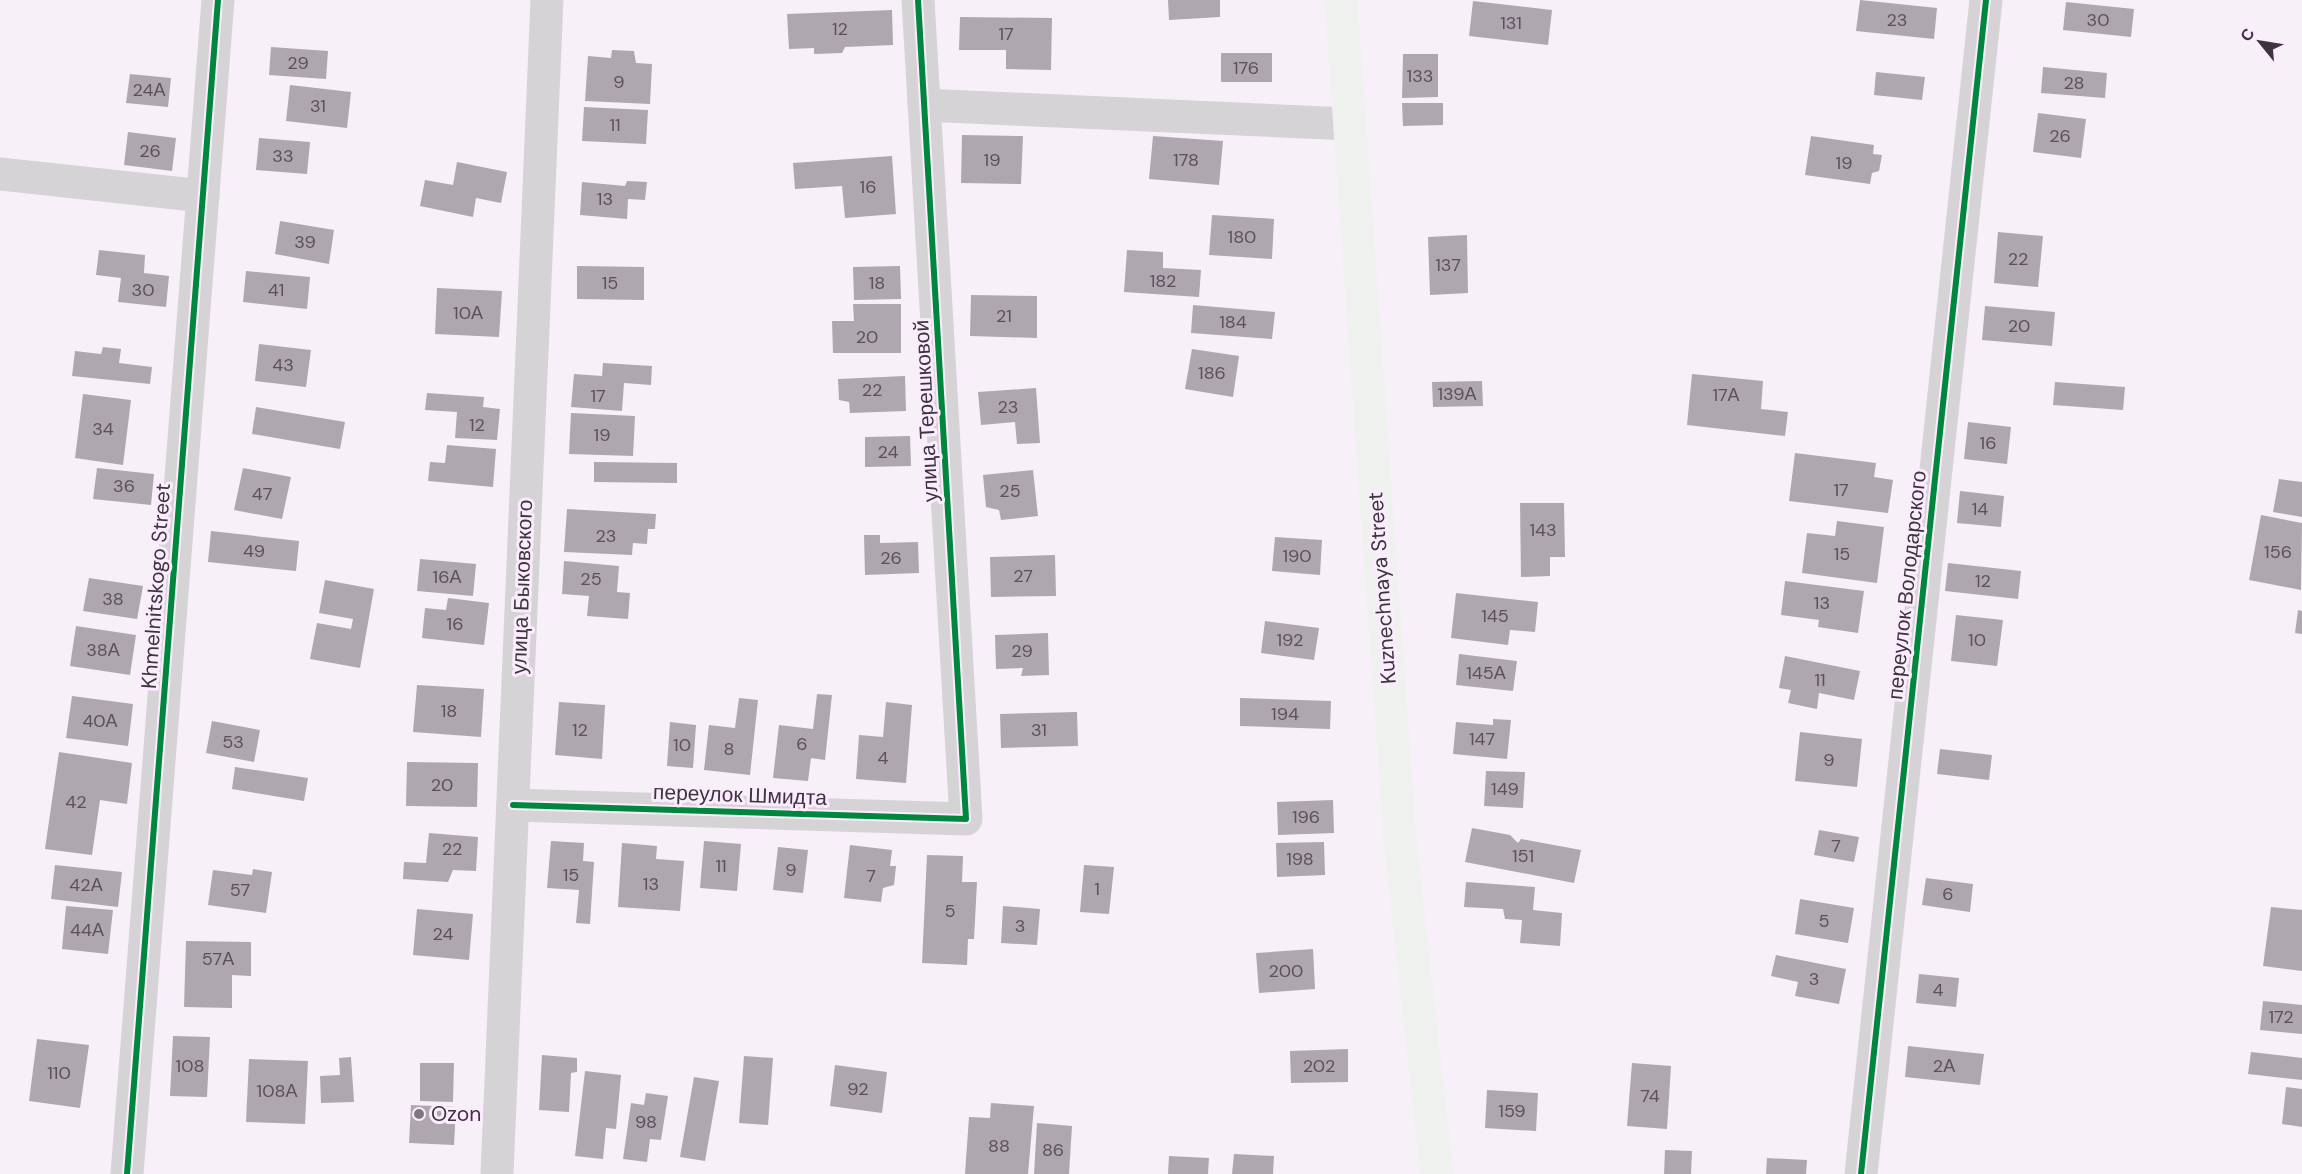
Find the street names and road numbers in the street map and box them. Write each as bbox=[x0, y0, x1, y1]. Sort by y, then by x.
street label: улица Терешковой bbox=[907, 319, 945, 503]
street label: переулок Володарского bbox=[1881, 469, 1933, 701]
street label: Khmelnitskogo Street bbox=[135, 482, 177, 690]
street label: Kuznechnaya Street bbox=[1361, 491, 1403, 685]
street label: улица Быковского bbox=[505, 499, 539, 675]
street label: переулок Шмидта bbox=[653, 778, 828, 812]

